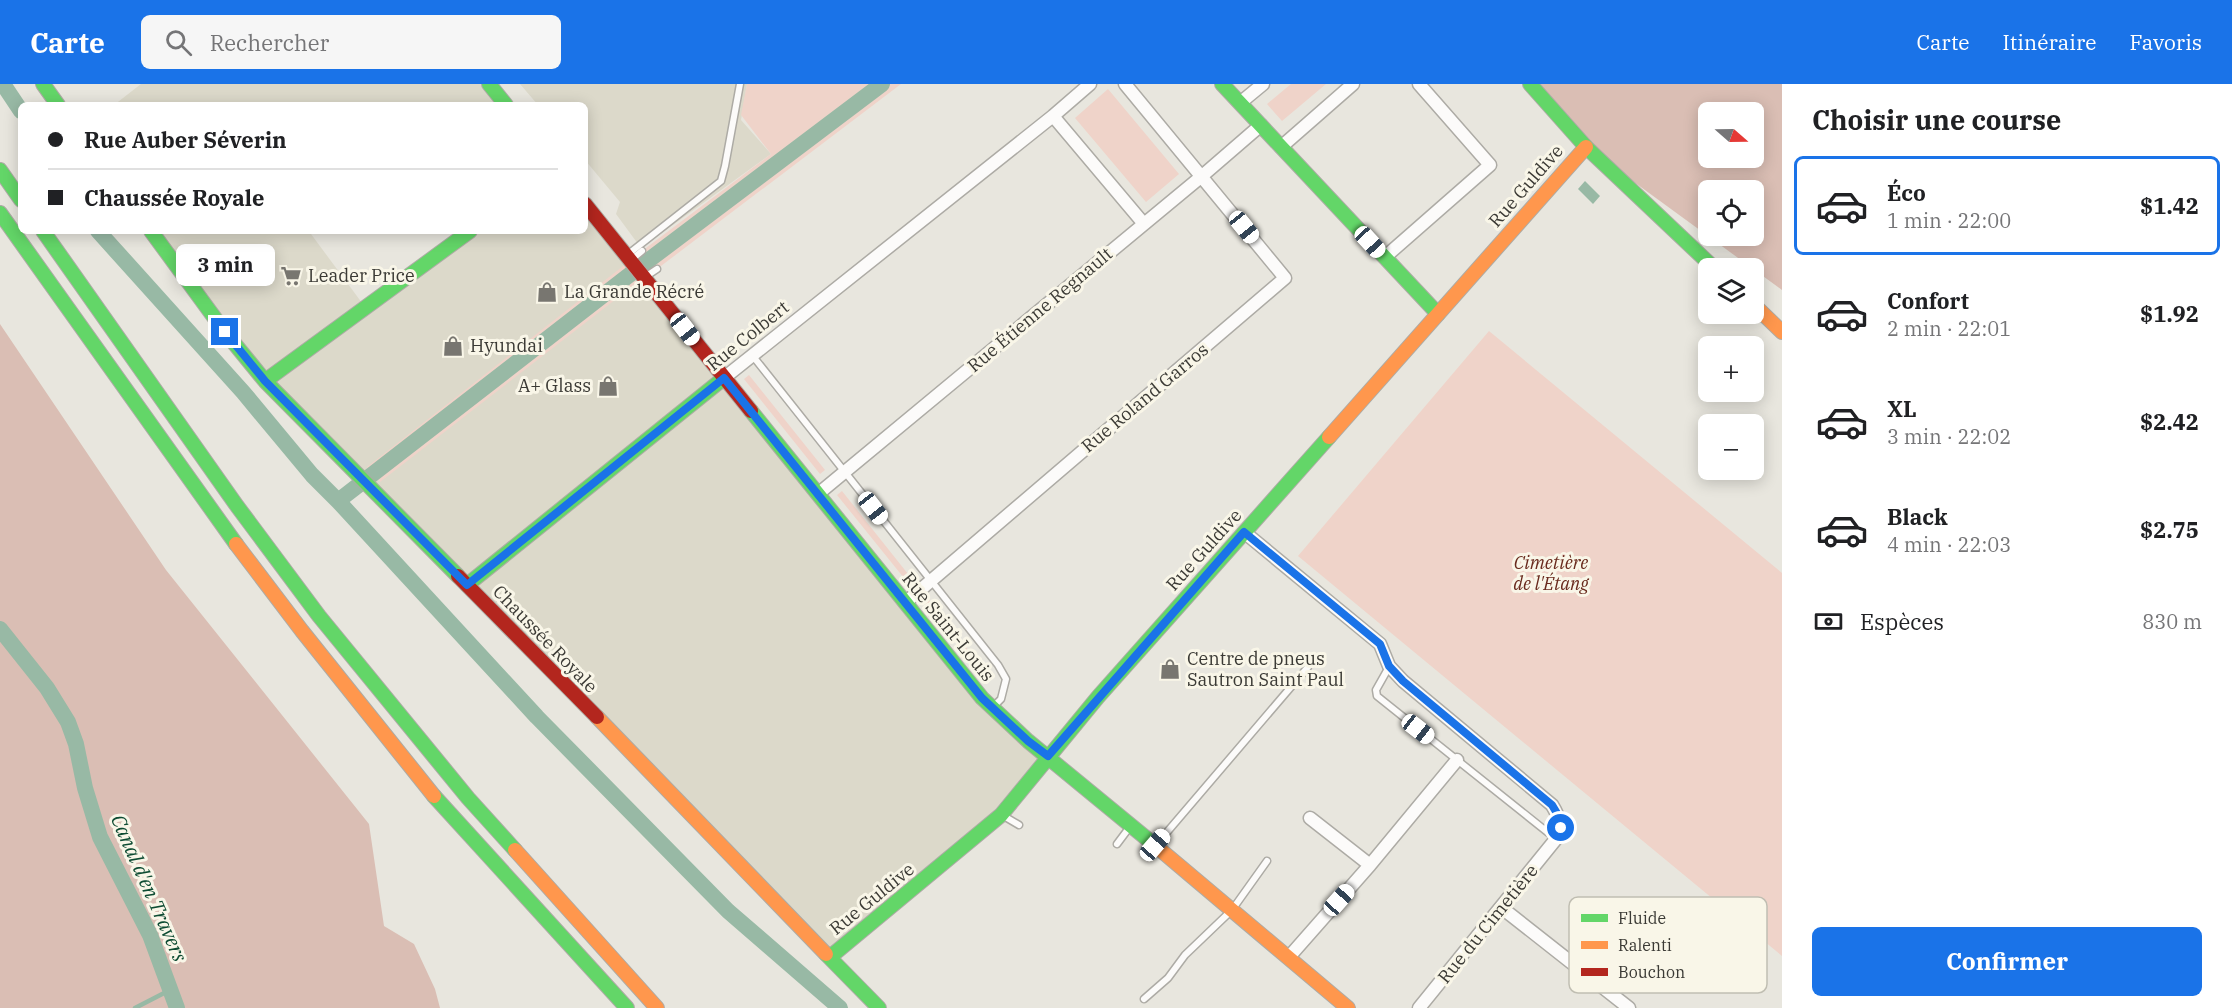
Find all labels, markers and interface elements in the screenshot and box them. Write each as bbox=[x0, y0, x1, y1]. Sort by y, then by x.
search box bbox=[141, 15, 561, 69]
text: Carte bbox=[30, 24, 105, 61]
icon: search bbox=[162, 26, 195, 59]
text: Rechercher bbox=[210, 28, 329, 57]
text: Carte bbox=[1916, 28, 1970, 56]
text: Itinéraire bbox=[2003, 28, 2096, 56]
text: Favoris bbox=[2129, 28, 2202, 56]
north arrow bbox=[1698, 102, 1764, 168]
map controls bbox=[1698, 102, 1764, 480]
text: Choisir une course bbox=[1812, 102, 2061, 137]
text: Rue Auber Séverin bbox=[84, 125, 287, 154]
street label: Rue Guldive bbox=[1483, 140, 1568, 232]
text: Éco bbox=[1887, 178, 1926, 207]
icon: car bbox=[1815, 179, 1869, 233]
button: locate bbox=[1698, 180, 1764, 246]
text: Chaussée Royale bbox=[84, 183, 264, 212]
text: $1.42 bbox=[2140, 191, 2199, 220]
car bbox=[1226, 207, 1262, 247]
text: 1 min · 22:00 bbox=[1887, 207, 2011, 234]
car bbox=[1351, 223, 1389, 261]
street label: Rue Étienne Regnault bbox=[962, 242, 1117, 377]
callout: 3 min bbox=[176, 245, 274, 287]
text: 3 min bbox=[198, 251, 254, 278]
button: layers bbox=[1698, 258, 1764, 324]
supermarket icon: Leader Price bbox=[279, 264, 303, 288]
place label: Leader Price bbox=[308, 264, 415, 287]
shop icon: La Grande Récré bbox=[535, 280, 559, 304]
place label: La Grande Récré bbox=[564, 280, 704, 303]
text: Confort bbox=[1887, 286, 1969, 315]
icon: car bbox=[1815, 287, 1869, 341]
street label: Rue Colbert bbox=[702, 295, 793, 376]
text: $1.92 bbox=[2140, 299, 2199, 328]
car bbox=[667, 309, 703, 349]
text: 2 min · 22:01 bbox=[1887, 315, 2011, 342]
route end bbox=[211, 318, 238, 345]
shop icon: Hyundai bbox=[441, 334, 465, 358]
place label: Hyundai bbox=[470, 334, 543, 357]
button: + bbox=[1698, 336, 1764, 402]
street label: Rue Roland Garros bbox=[1077, 338, 1213, 457]
place label: A+ Glass bbox=[518, 374, 591, 397]
shop icon: A+ Glass bbox=[596, 374, 620, 398]
text: XL bbox=[1887, 394, 1917, 423]
icon: car bbox=[1815, 395, 1869, 449]
text: $2.42 bbox=[2140, 407, 2199, 436]
button: − bbox=[1698, 414, 1764, 480]
text: 3 min · 22:02 bbox=[1887, 423, 2011, 450]
car bbox=[855, 488, 891, 528]
text: Black bbox=[1887, 502, 1948, 531]
icon: car bbox=[1815, 503, 1869, 557]
street label: Rue Guldive bbox=[1161, 504, 1246, 595]
text: $2.75 bbox=[2140, 515, 2199, 544]
text: 4 min · 22:03 bbox=[1887, 531, 2011, 558]
park label: Cimetière de l'Étang bbox=[1513, 551, 1589, 595]
street label: Rue Saint-Louis bbox=[897, 567, 1000, 686]
street label: Chaussée Royale bbox=[488, 580, 603, 697]
icon: cash bbox=[1812, 605, 1845, 638]
text: Espèces bbox=[1860, 607, 1944, 636]
text: 830 m bbox=[2142, 608, 2202, 635]
place label: Centre de pneus Sautron Saint Paul bbox=[1187, 647, 1344, 691]
shop icon: Centre de pneus Sautron Saint Paul bbox=[1158, 657, 1182, 681]
car bbox=[1398, 711, 1438, 747]
water label: Canal d'en Travers bbox=[105, 810, 194, 966]
route start bbox=[1547, 814, 1574, 841]
car bbox=[1136, 826, 1174, 864]
street label: Rue Guldive bbox=[825, 858, 919, 940]
street label: Rue du Cimetière bbox=[1433, 859, 1543, 988]
car bbox=[1320, 881, 1358, 919]
legend bbox=[1569, 897, 1767, 993]
text: Fluide bbox=[1618, 908, 1666, 928]
button: Confirmer bbox=[1812, 927, 2202, 996]
text: Ralenti bbox=[1618, 935, 1672, 955]
text: Bouchon bbox=[1618, 962, 1685, 982]

